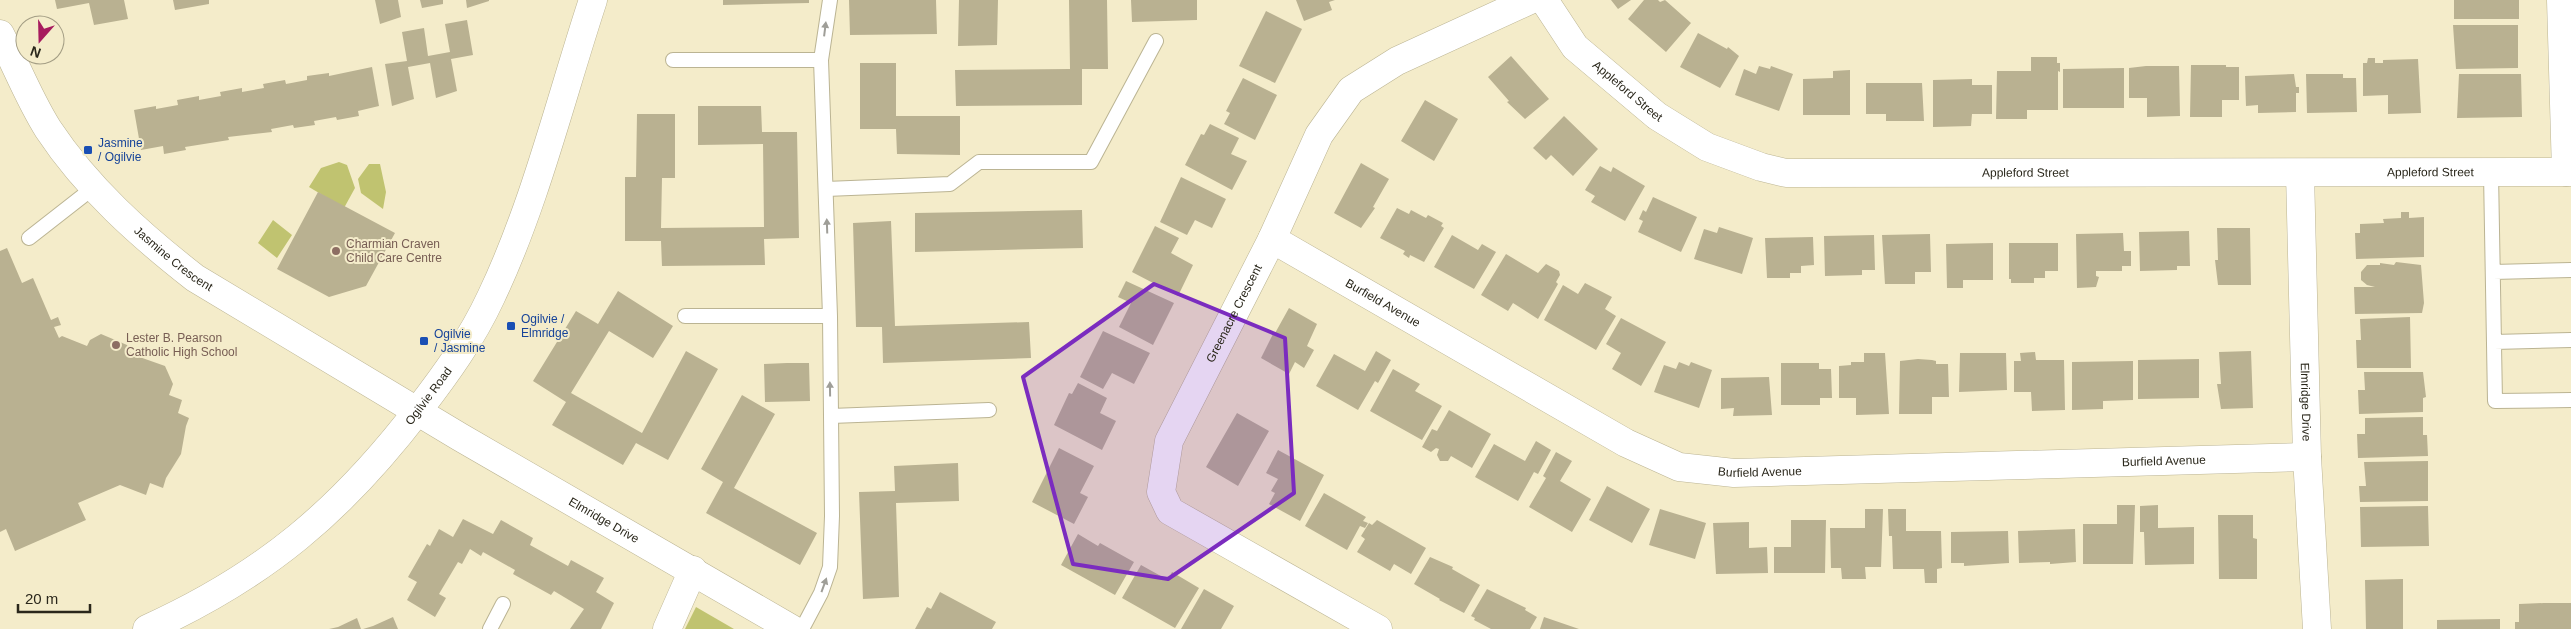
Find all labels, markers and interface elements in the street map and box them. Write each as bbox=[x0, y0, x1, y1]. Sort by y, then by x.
north arrow bbox=[15, 15, 65, 65]
one-way arrow bbox=[821, 21, 829, 37]
text: N bbox=[28, 43, 43, 61]
street label: Appleford Street bbox=[1590, 58, 1665, 125]
place label: Jasmine / Ogilvie bbox=[98, 136, 143, 164]
marker: Jasmine / Ogilvie bbox=[82, 144, 94, 156]
street label: Appleford Street bbox=[2387, 165, 2475, 179]
street label: Appleford Street bbox=[1982, 166, 2070, 180]
one-way arrow bbox=[823, 218, 831, 234]
street label: Jasmine Crescent bbox=[131, 224, 216, 294]
place label: Charmian Craven Child Care Centre bbox=[346, 237, 442, 265]
marker: Charmian Craven Child Care Centre bbox=[330, 245, 342, 257]
street label: Greenacre Crescent bbox=[1203, 261, 1265, 365]
street label: Burfield Avenue bbox=[1343, 276, 1423, 330]
place label: Ogilvie / Elmridge bbox=[521, 312, 569, 340]
marker: Ogilvie / Elmridge bbox=[505, 320, 517, 332]
place label: Ogilvie / Jasmine bbox=[434, 327, 486, 355]
place label: Lester B. Pearson Catholic High School bbox=[126, 331, 237, 359]
marker: Ogilvie / Jasmine bbox=[418, 335, 430, 347]
marker: Lester B. Pearson Catholic High School bbox=[110, 339, 122, 351]
street label: Elmridge Drive bbox=[2298, 362, 2314, 442]
street label: Ogilvie Road bbox=[402, 364, 455, 428]
one-way arrow bbox=[826, 381, 834, 397]
street label: Burfield Avenue bbox=[2122, 453, 2206, 469]
street label: Burfield Avenue bbox=[1717, 464, 1802, 480]
street label: Elmridge Drive bbox=[566, 494, 642, 546]
one-way arrow bbox=[821, 578, 828, 593]
scale bar bbox=[18, 582, 90, 614]
text: 20 m bbox=[25, 590, 58, 607]

